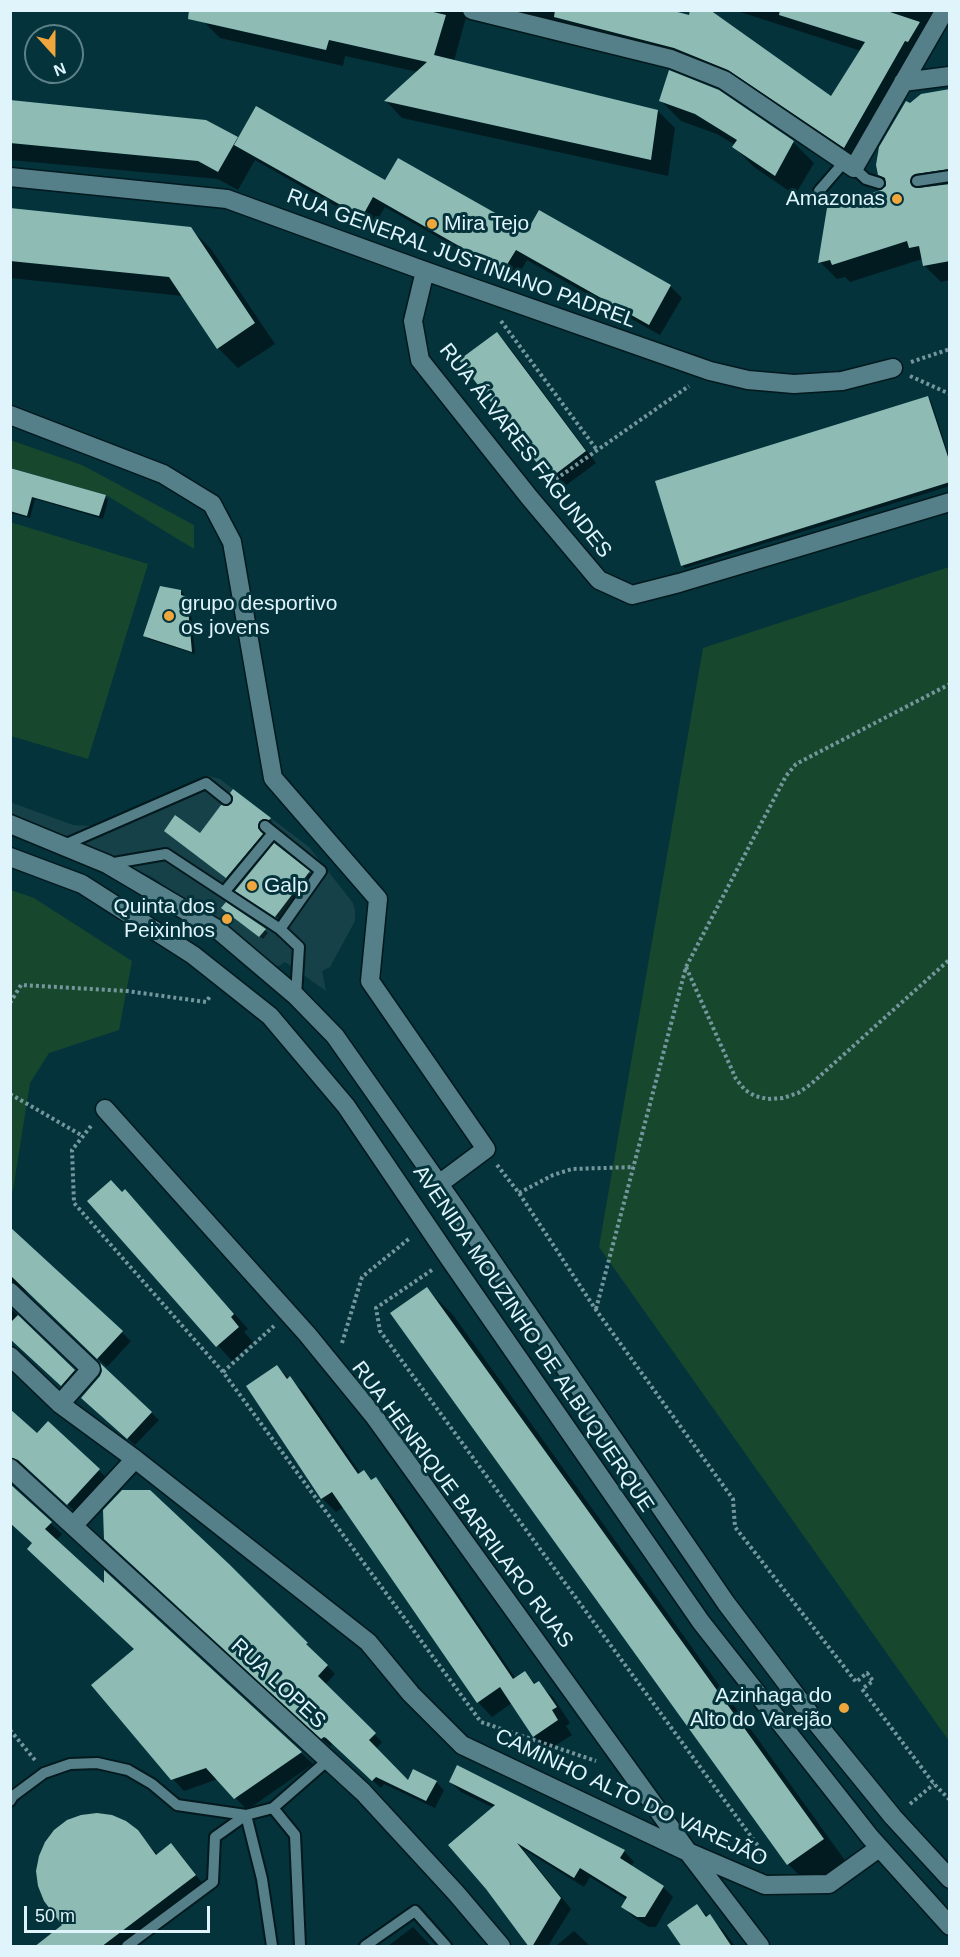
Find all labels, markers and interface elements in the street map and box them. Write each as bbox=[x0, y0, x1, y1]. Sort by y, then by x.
north arrow bbox=[24, 24, 84, 84]
text: N bbox=[51, 59, 68, 79]
street label: RUA GENERAL JUSTINIANO PADREL bbox=[283, 184, 639, 334]
place label: Amazonas bbox=[786, 186, 885, 212]
marker: Amazonas bbox=[890, 192, 904, 206]
place label: Mira Tejo bbox=[444, 211, 529, 237]
marker: Mira Tejo bbox=[425, 217, 439, 231]
street label: RUA ÁLVARES FAGUNDES bbox=[433, 339, 617, 563]
place label: grupo desportivo os jovens bbox=[181, 591, 337, 641]
marker: grupo desportivo os jovens bbox=[162, 609, 176, 623]
place label: Galp bbox=[264, 873, 308, 899]
marker: Galp bbox=[245, 879, 259, 893]
place label: Quinta dos Peixinhos bbox=[113, 894, 215, 944]
marker: Quinta dos Peixinhos bbox=[220, 912, 234, 926]
street label: AVENIDA MOUZINHO DE ALBUQUERQUE bbox=[407, 1161, 659, 1517]
street label: RUA HENRIQUE BARRILARO RUAS bbox=[346, 1357, 578, 1653]
street label: RUA LOPES bbox=[225, 1634, 331, 1734]
place label: Azinhaga do Alto do Varejão bbox=[690, 1683, 832, 1733]
marker: Azinhaga do Alto do Varejão bbox=[837, 1701, 851, 1715]
street label: CAMINHO ALTO DO VAREJÃO bbox=[491, 1724, 771, 1872]
scale bar bbox=[27, 1894, 213, 1932]
text: 50 m bbox=[35, 1906, 75, 1926]

